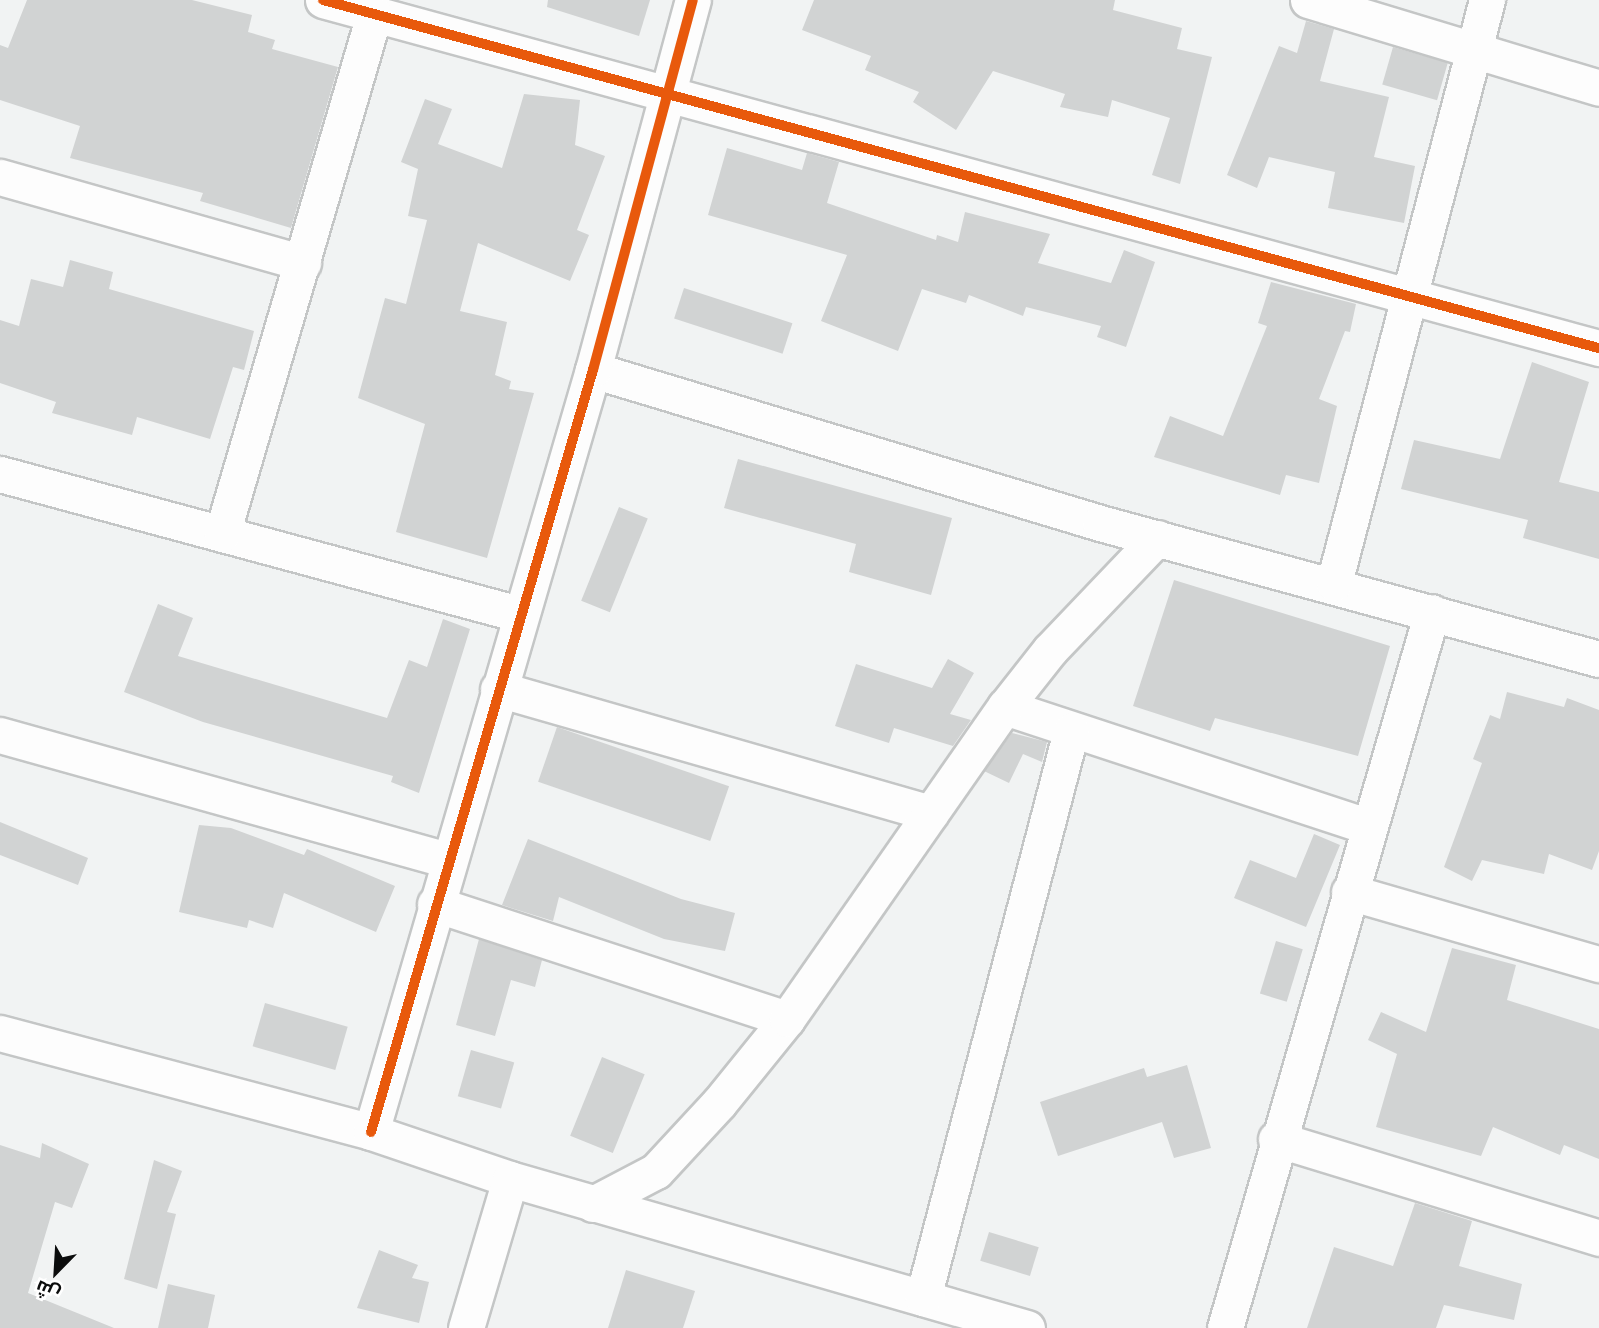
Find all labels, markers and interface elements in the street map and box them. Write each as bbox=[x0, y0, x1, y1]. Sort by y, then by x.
north arrow bbox=[21, 1237, 91, 1307]
text: ش bbox=[32, 1276, 63, 1306]

